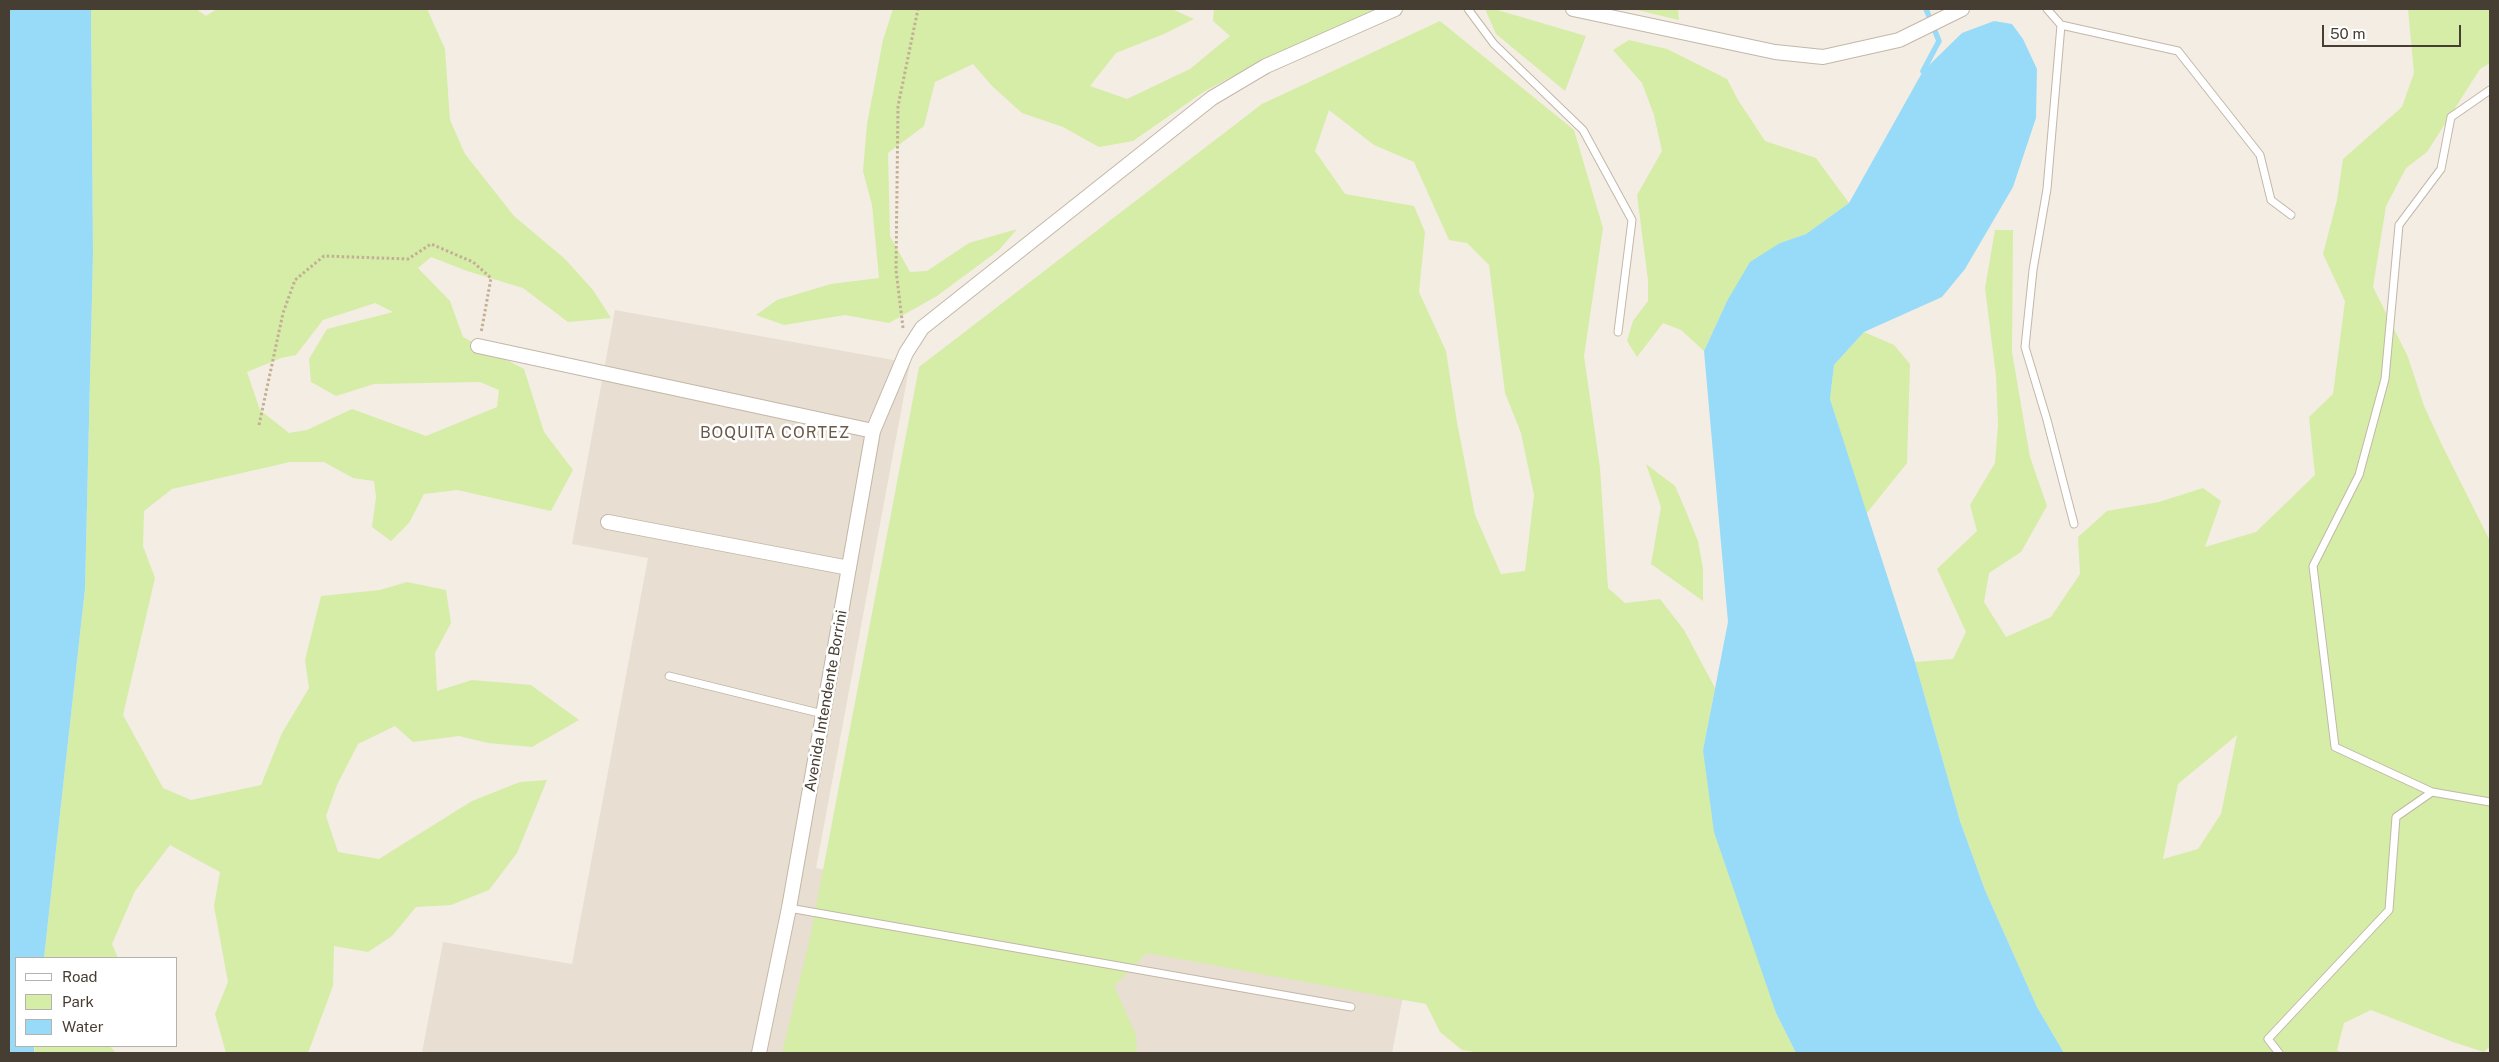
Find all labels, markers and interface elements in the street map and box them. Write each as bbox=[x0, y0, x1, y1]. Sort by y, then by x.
scale bar bbox=[2324, 15, 2463, 47]
text: 50 m bbox=[2330, 25, 2365, 42]
district label: BOQUITA CORTEZ bbox=[698, 423, 852, 443]
street label: Avenida Intendente Borrini bbox=[801, 609, 851, 793]
legend bbox=[15, 957, 178, 1047]
text: Road bbox=[62, 968, 98, 985]
text: Park bbox=[62, 993, 94, 1010]
text: Water bbox=[62, 1018, 104, 1035]

